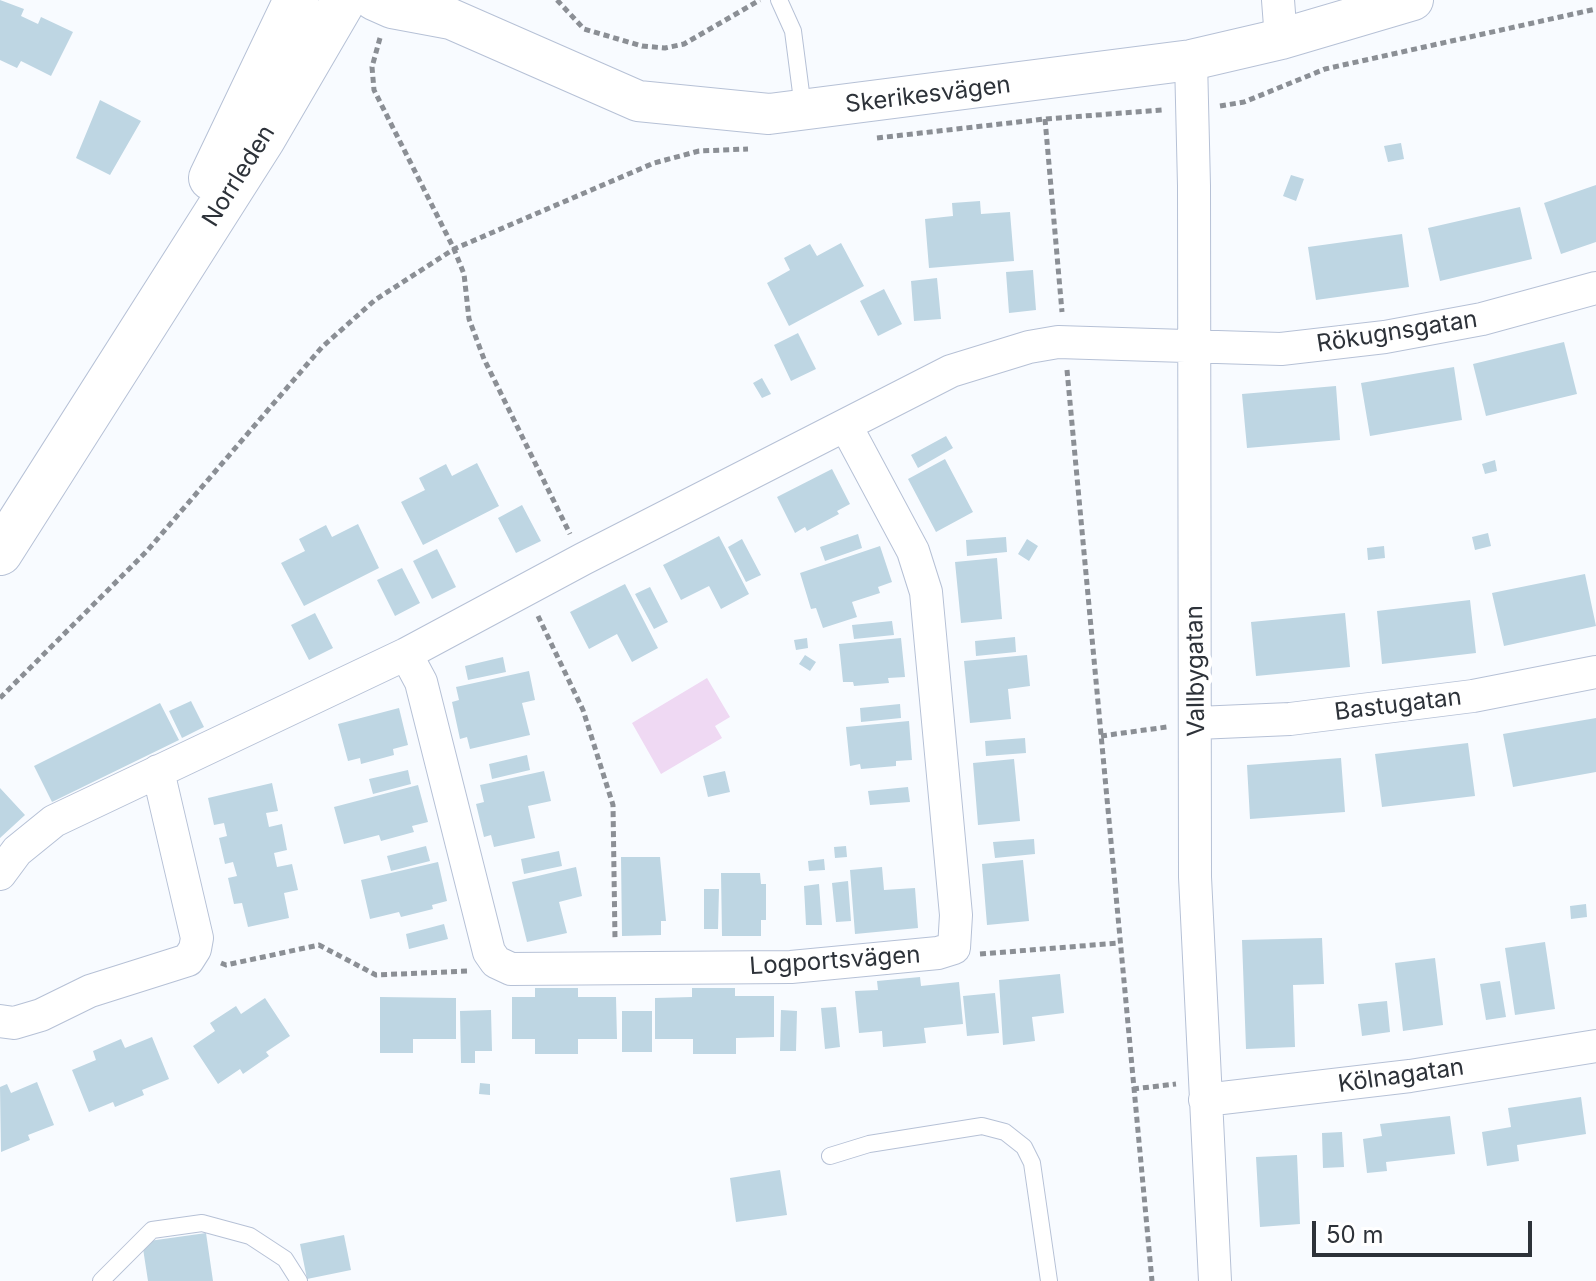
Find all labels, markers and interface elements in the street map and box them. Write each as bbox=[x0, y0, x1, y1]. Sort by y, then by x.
street label: Skerikesvägen bbox=[844, 71, 1012, 119]
street label: Norrleden bbox=[197, 120, 281, 232]
street label: Rökugnsgatan bbox=[1315, 305, 1479, 359]
street label: Vallbygatan bbox=[1180, 605, 1212, 737]
street label: Bastugatan bbox=[1333, 683, 1463, 727]
street label: Logportsvägen bbox=[749, 941, 921, 981]
street label: Kölnagatan bbox=[1336, 1053, 1466, 1099]
scale bar bbox=[1316, 1205, 1536, 1255]
text: 50 m bbox=[1326, 1220, 1384, 1249]

